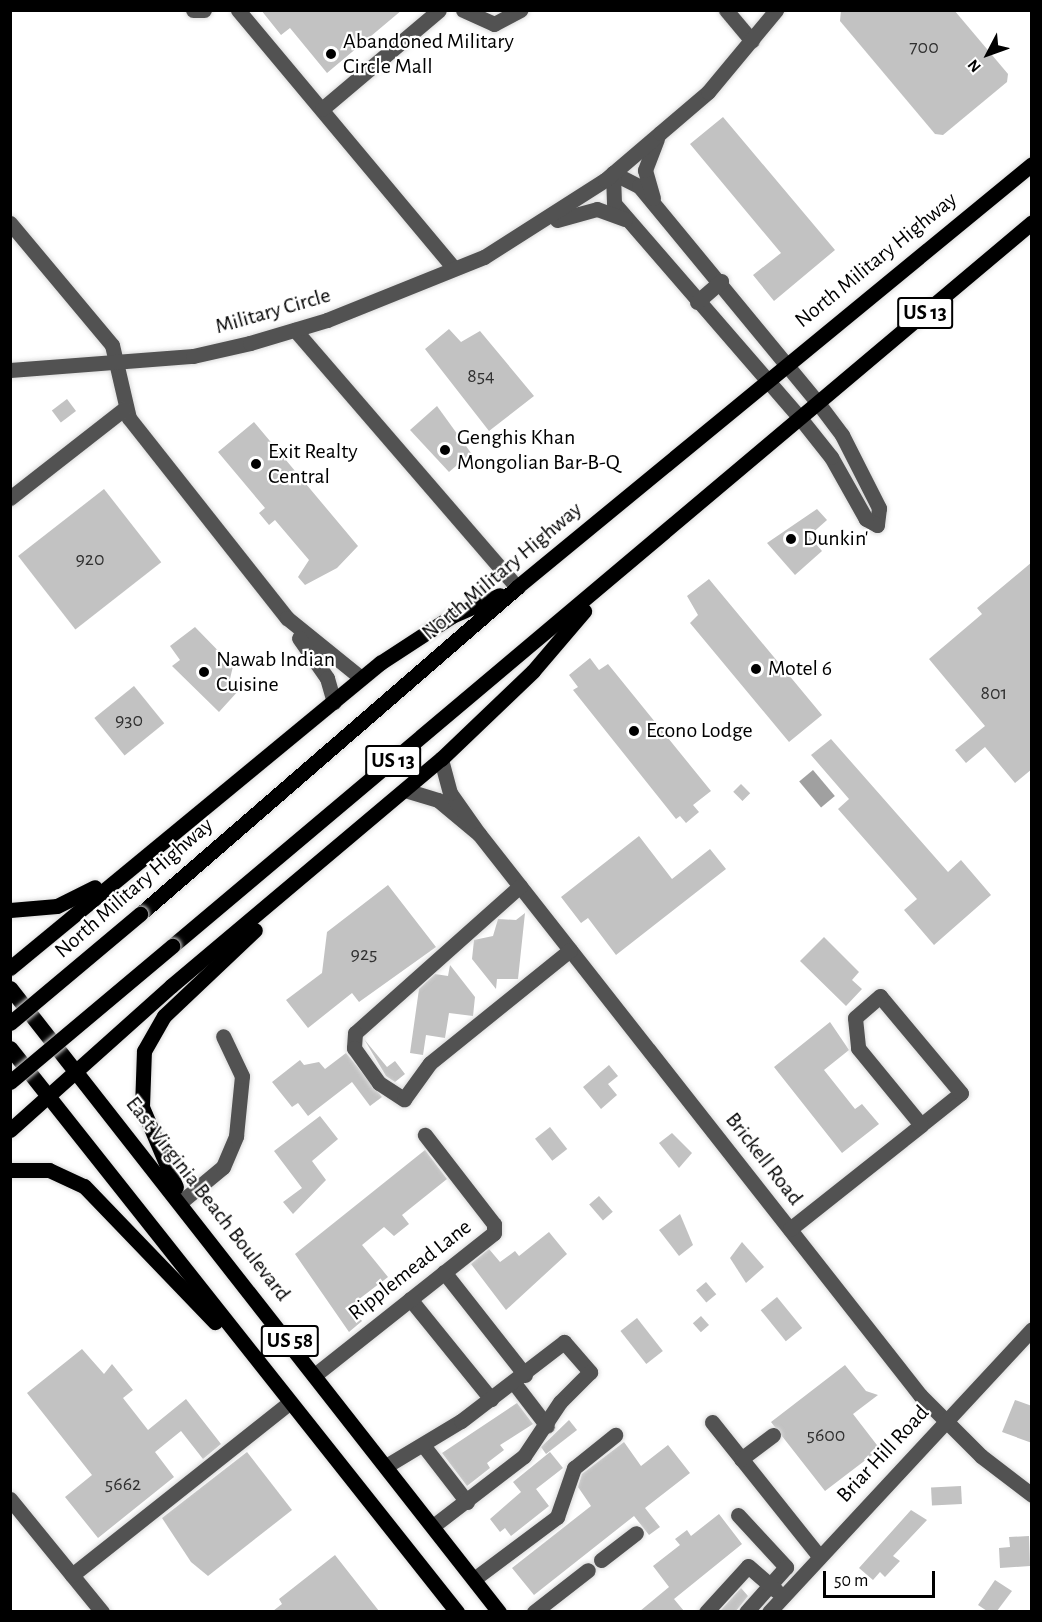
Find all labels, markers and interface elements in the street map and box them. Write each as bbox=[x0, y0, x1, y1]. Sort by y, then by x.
north arrow bbox=[958, 24, 1018, 84]
place label: Abandoned Military Circle Mall bbox=[343, 28, 514, 80]
house number: 700 bbox=[909, 35, 939, 59]
marker: Abandoned Military Circle Mall bbox=[324, 47, 338, 61]
text: N bbox=[965, 56, 984, 75]
street label: North Military Highway bbox=[790, 186, 962, 334]
street label: Military Circle bbox=[212, 282, 334, 340]
road number: US 13 bbox=[896, 295, 954, 331]
house number: 854 bbox=[467, 364, 495, 388]
place label: Genghis Khan Mongolian Bar-B-Q bbox=[457, 424, 620, 476]
place label: Exit Realty Central bbox=[268, 438, 358, 490]
marker: Genghis Khan Mongolian Bar-B-Q bbox=[438, 443, 452, 457]
marker: Exit Realty Central bbox=[249, 457, 263, 471]
street label: North Military Highway bbox=[417, 496, 587, 646]
place label: Dunkin' bbox=[803, 526, 869, 552]
marker: Dunkin' bbox=[784, 532, 798, 546]
house number: 920 bbox=[75, 547, 105, 571]
place label: Nawab Indian Cuisine bbox=[216, 646, 335, 698]
place label: Motel 6 bbox=[768, 656, 832, 682]
marker: Motel 6 bbox=[749, 662, 763, 676]
marker: Nawab Indian Cuisine bbox=[197, 665, 211, 679]
house number: 801 bbox=[981, 681, 1007, 705]
house number: 930 bbox=[115, 708, 143, 732]
place label: Econo Lodge bbox=[646, 718, 753, 744]
marker: Econo Lodge bbox=[627, 724, 641, 738]
road number: US 13 bbox=[364, 743, 422, 779]
street label: North Military Highway bbox=[49, 812, 219, 964]
house number: 925 bbox=[351, 942, 377, 966]
street label: East Virginia Beach Boulevard bbox=[120, 1091, 296, 1307]
street label: Brickell Road bbox=[720, 1107, 808, 1211]
street label: Ripplemead Lane bbox=[343, 1214, 477, 1326]
road number: US 58 bbox=[260, 1323, 320, 1359]
street label: Briar Hill Road bbox=[831, 1400, 935, 1508]
house number: 5600 bbox=[807, 1423, 845, 1447]
house number: 5662 bbox=[105, 1472, 141, 1496]
scale bar bbox=[826, 1559, 938, 1597]
text: 50 m bbox=[834, 1572, 868, 1590]

